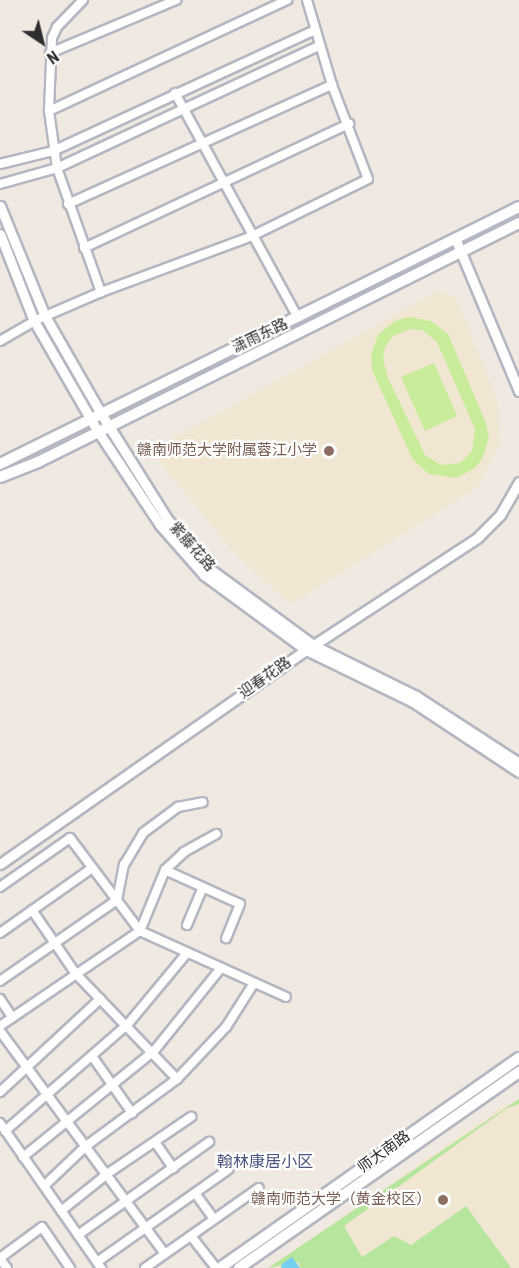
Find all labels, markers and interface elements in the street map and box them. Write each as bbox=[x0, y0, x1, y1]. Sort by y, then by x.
north arrow bbox=[12, 12, 72, 72]
text: N bbox=[43, 47, 62, 68]
street label: 潇雨东路 bbox=[229, 315, 291, 357]
place label: 赣南师范大学附属蓉江小学 bbox=[137, 442, 317, 460]
marker: 赣南师范大学附属蓉江小学 bbox=[322, 444, 336, 458]
street label: 紫藤花路 bbox=[165, 519, 219, 575]
street label: 迎春花路 bbox=[235, 653, 295, 703]
street label: 师大南路 bbox=[354, 1127, 414, 1177]
district label: 翰林康居小区 bbox=[217, 1152, 313, 1172]
place label: 赣南师范大学（黄金校区） bbox=[251, 1191, 431, 1209]
marker: 赣南师范大学（黄金校区） bbox=[436, 1193, 450, 1207]

